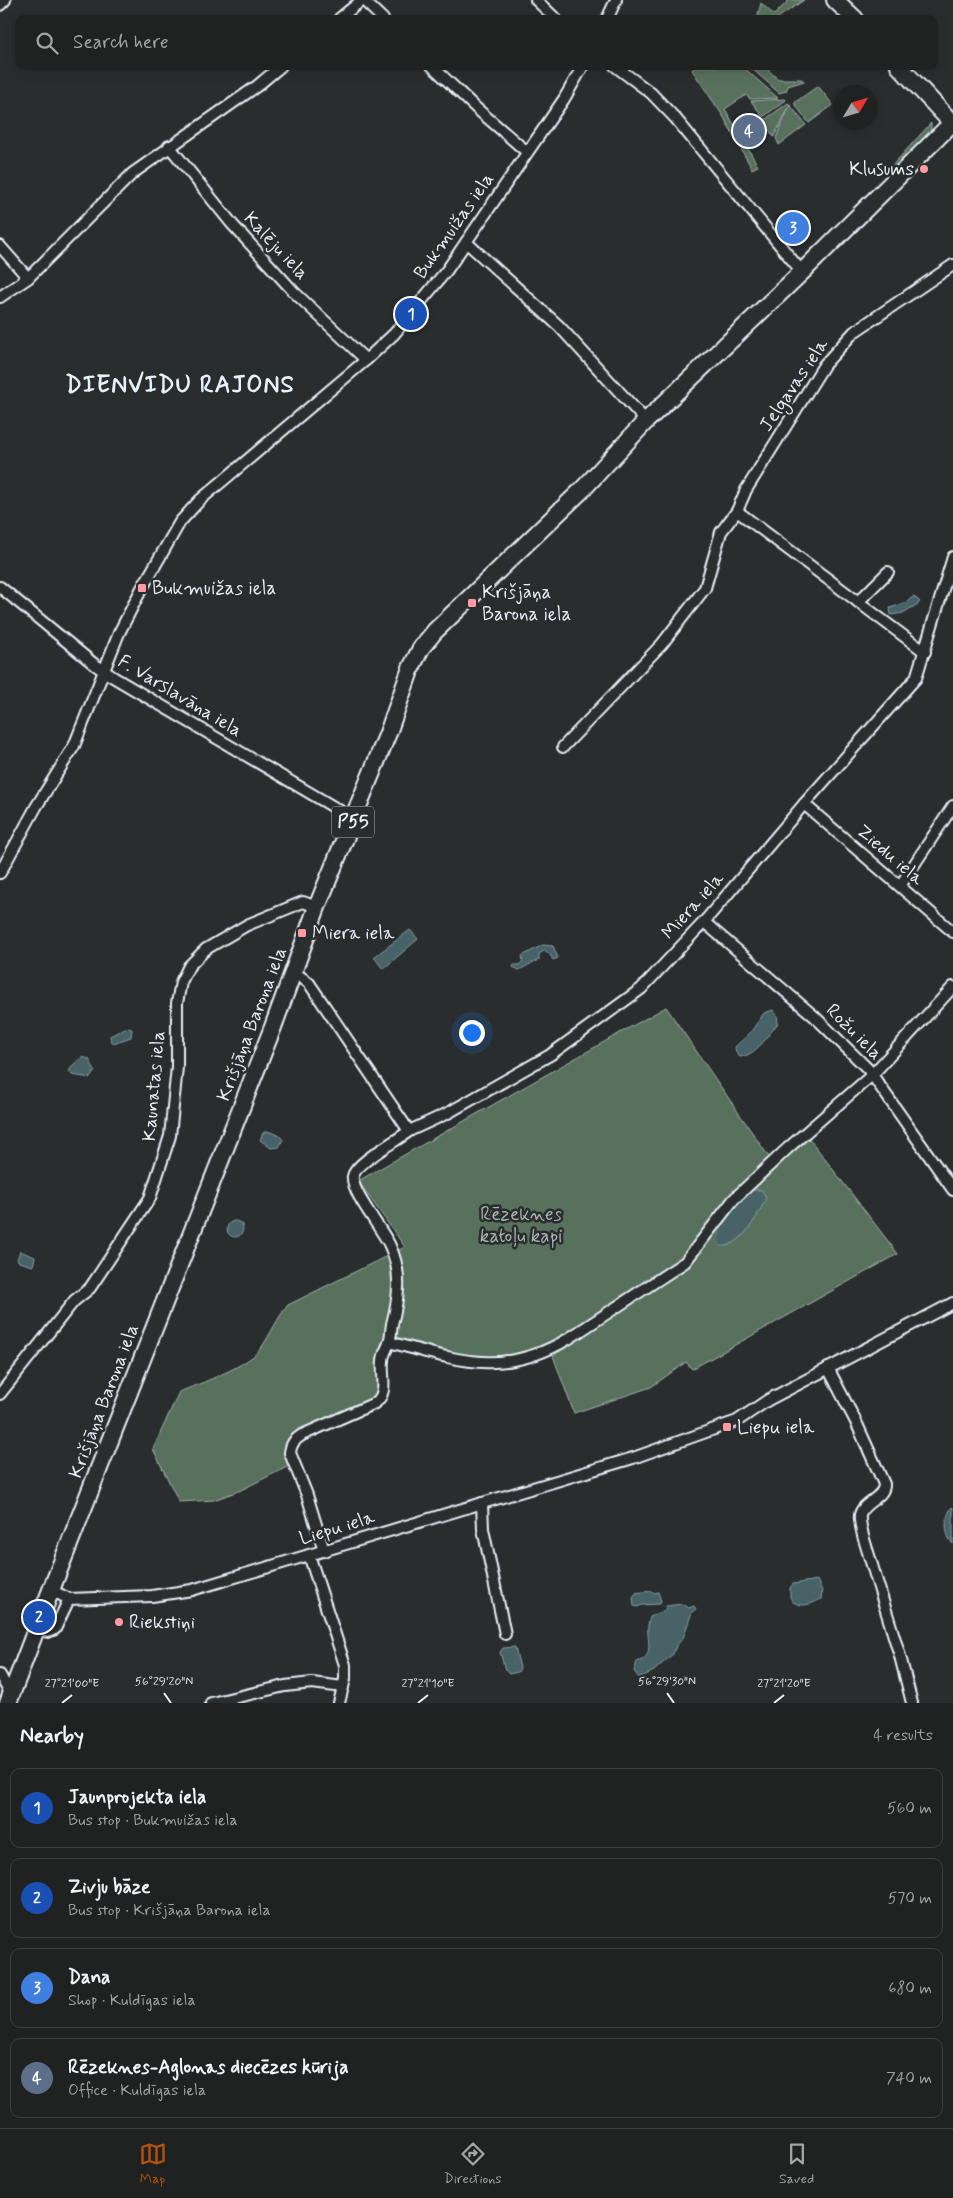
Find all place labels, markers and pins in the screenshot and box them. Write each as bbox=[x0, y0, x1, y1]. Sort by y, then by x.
pin: 4 bbox=[733, 112, 765, 150]
place label: Klusums bbox=[849, 157, 914, 182]
marker: Klusums bbox=[918, 163, 930, 175]
pin: 3 bbox=[777, 209, 809, 247]
pin: 1 bbox=[395, 295, 427, 333]
place label: Bukmuižas iela bbox=[152, 576, 276, 601]
place label: Krišjāņa Barona iela bbox=[482, 580, 571, 627]
marker: Bukmuižas iela bbox=[136, 582, 148, 594]
marker: Krišjāņa Barona iela bbox=[466, 597, 478, 609]
place label: Miera iela bbox=[312, 921, 395, 946]
marker: Miera iela bbox=[296, 927, 308, 939]
place label: Liepu iela bbox=[737, 1415, 815, 1440]
marker: Liepu iela bbox=[721, 1421, 733, 1433]
pin: 2 bbox=[23, 1598, 55, 1636]
place label: Riekstiņi bbox=[129, 1610, 195, 1635]
marker: Riekstiņi bbox=[113, 1616, 125, 1628]

